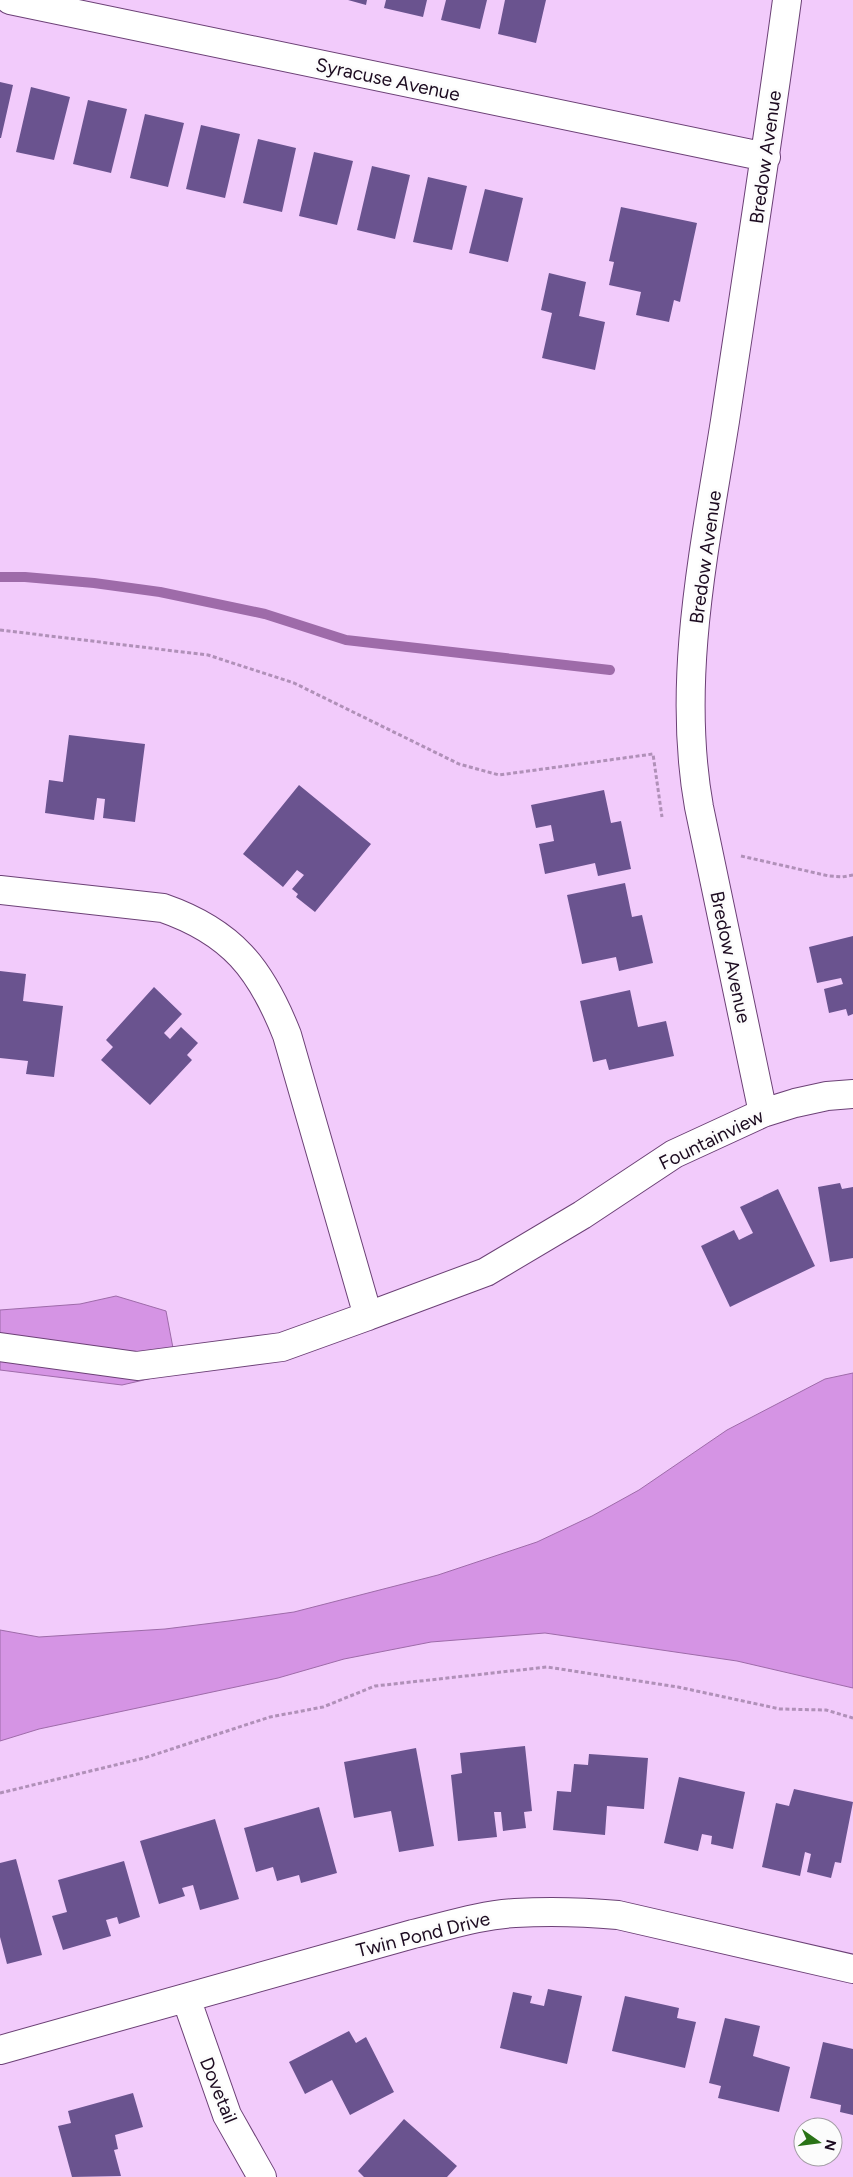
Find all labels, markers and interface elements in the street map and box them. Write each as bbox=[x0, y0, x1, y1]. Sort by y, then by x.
street label: Syracuse Avenue bbox=[314, 53, 462, 106]
street label: Bredow Avenue bbox=[745, 89, 786, 225]
street label: Bredow Avenue bbox=[685, 489, 726, 625]
street label: Bredow Avenue bbox=[705, 889, 756, 1025]
street label: Fountainview bbox=[655, 1104, 767, 1175]
street label: Twin Pond Drive bbox=[354, 1907, 492, 1962]
street label: Dovetail bbox=[195, 2054, 242, 2127]
north arrow bbox=[793, 2117, 843, 2167]
text: N bbox=[821, 2138, 840, 2152]

